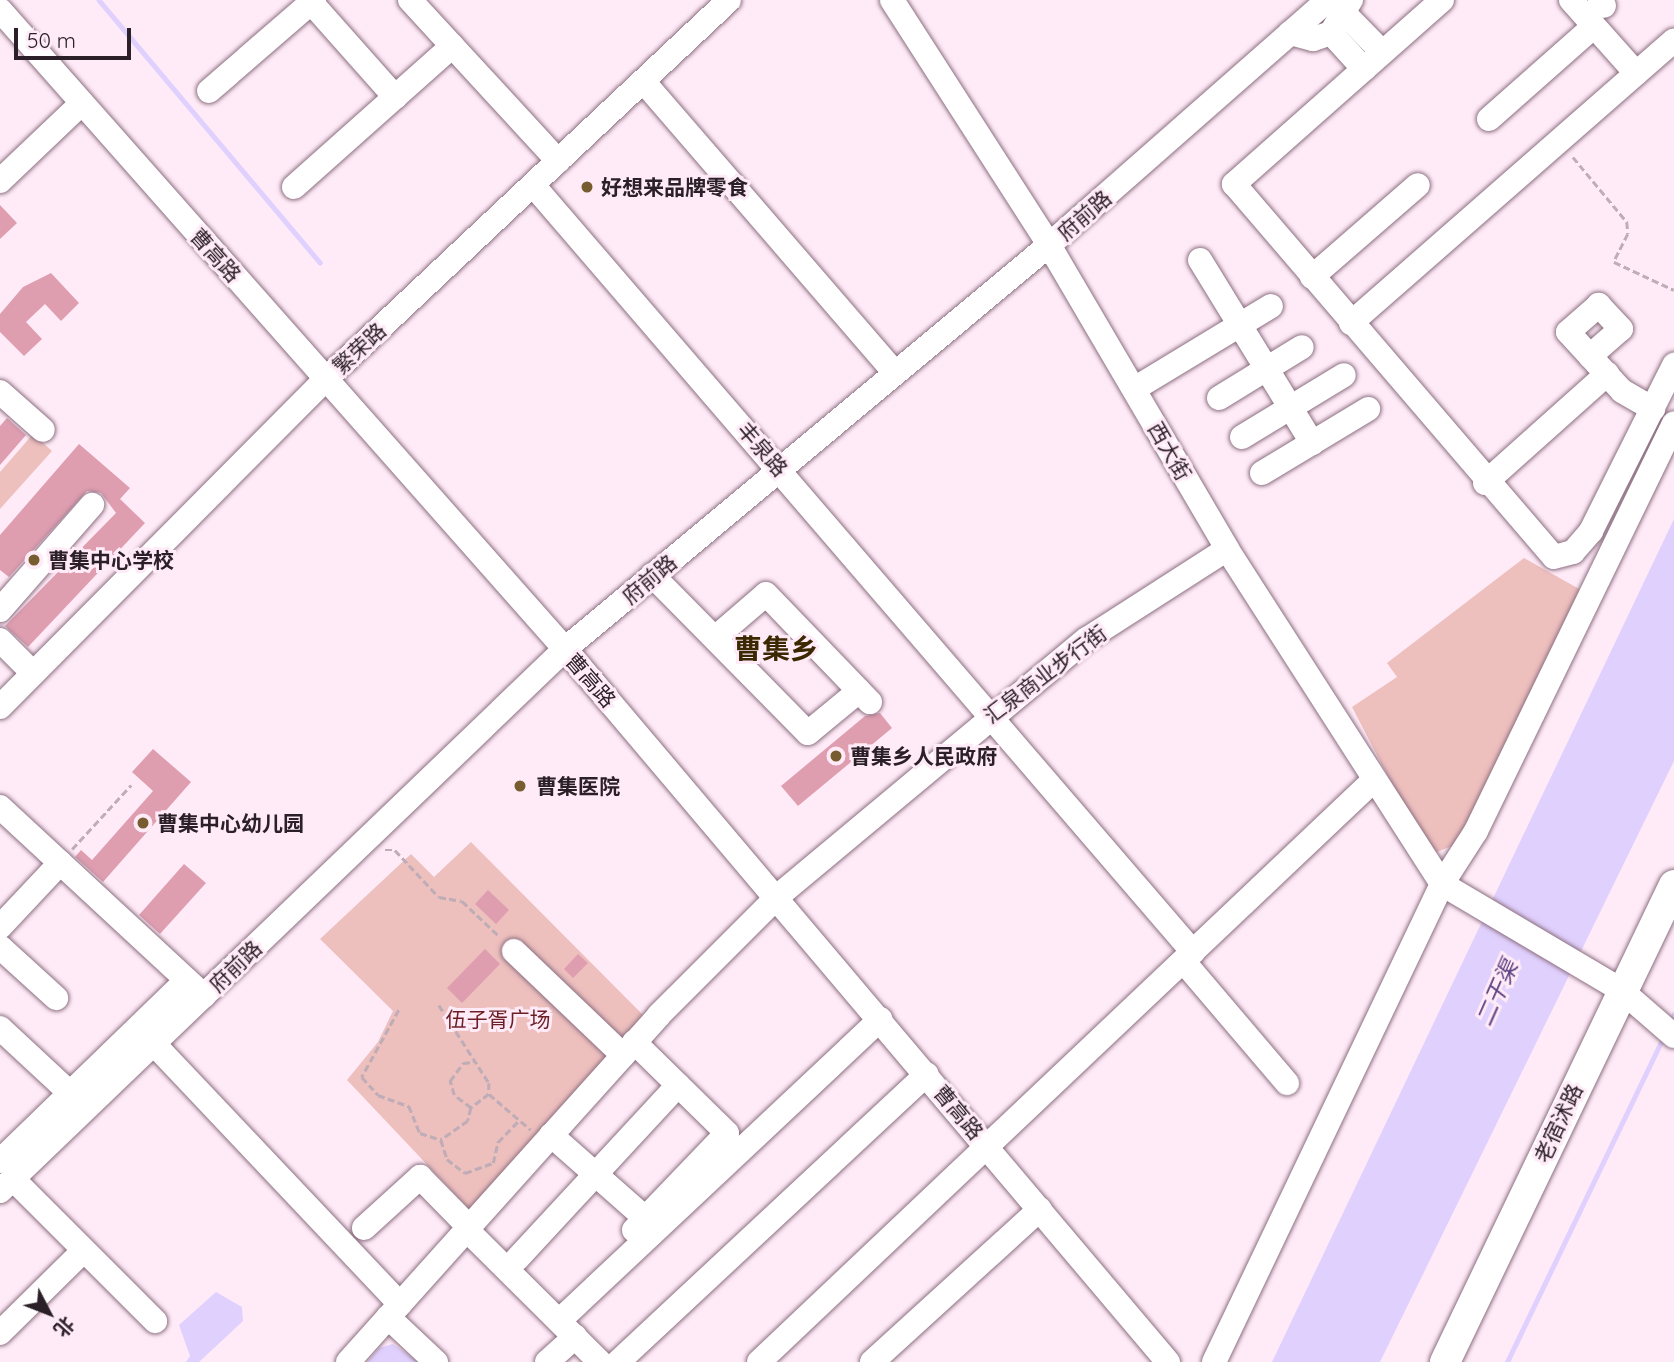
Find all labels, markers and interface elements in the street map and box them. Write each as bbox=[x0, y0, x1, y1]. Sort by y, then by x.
scale bar bbox=[18, 14, 135, 58]
text: 50 m bbox=[27, 27, 76, 53]
place label: 好想来品牌零食 bbox=[601, 174, 748, 200]
marker: 好想来品牌零食 bbox=[579, 179, 595, 195]
street label: 府前路 bbox=[1052, 185, 1116, 245]
street label: 曹高路 bbox=[186, 223, 246, 287]
street label: 繁荣路 bbox=[327, 317, 391, 379]
street label: 丰泉路 bbox=[733, 417, 793, 481]
street label: 西大街 bbox=[1143, 417, 1197, 485]
place label: 曹集中心学校 bbox=[48, 547, 174, 573]
street label: 府前路 bbox=[617, 549, 681, 609]
marker: 曹集中心学校 bbox=[26, 552, 42, 568]
street label: 汇泉商业步行街 bbox=[979, 620, 1111, 728]
district label: 曹集乡 bbox=[734, 632, 818, 666]
street label: 曹高路 bbox=[561, 648, 621, 712]
place label: 曹集乡人民政府 bbox=[850, 743, 997, 769]
marker: 曹集乡人民政府 bbox=[828, 748, 844, 764]
place label: 曹集医院 bbox=[536, 773, 620, 799]
marker: 曹集医院 bbox=[510, 776, 530, 796]
place label: 曹集中心幼儿园 bbox=[157, 810, 304, 836]
marker: 曹集中心幼儿园 bbox=[135, 815, 151, 831]
street label: 府前路 bbox=[204, 935, 266, 997]
water label: 二干渠 bbox=[1470, 956, 1524, 1030]
park label: 伍子胥广场 bbox=[446, 1006, 550, 1032]
street label: 曹高路 bbox=[929, 1080, 989, 1144]
street label: 老宿沭路 bbox=[1529, 1080, 1587, 1166]
north arrow bbox=[14, 1278, 84, 1348]
text: 北 bbox=[49, 1312, 80, 1342]

